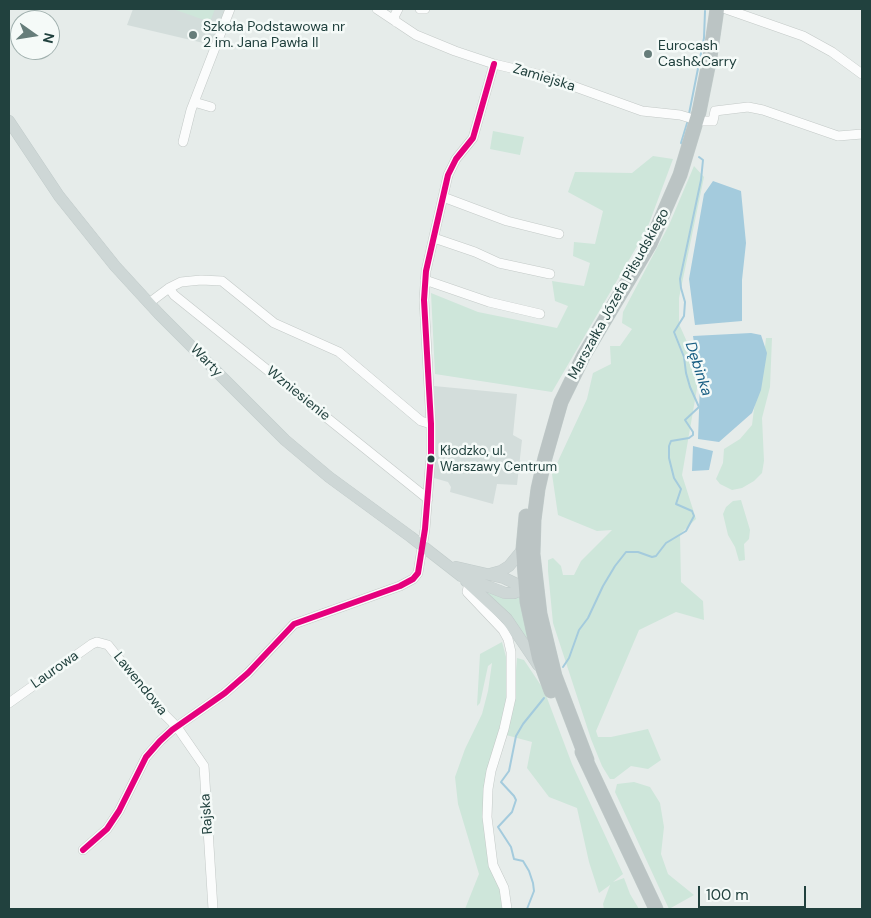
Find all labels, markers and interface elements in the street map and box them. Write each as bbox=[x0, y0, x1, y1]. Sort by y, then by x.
north arrow bbox=[10, 10, 60, 60]
place label: Szkoła Podstawowa nr 2 im. Jana Pawła II bbox=[203, 19, 345, 52]
marker: Szkoła Podstawowa nr 2 im. Jana Pawła II bbox=[187, 29, 199, 41]
text: N bbox=[39, 31, 59, 45]
place label: Eurocash Cash&Carry bbox=[658, 38, 737, 70]
marker: Eurocash Cash&Carry bbox=[642, 48, 654, 60]
street label: Zamiejska bbox=[511, 61, 577, 95]
street label: Marszałka Józefa Piłsudskiego bbox=[565, 206, 673, 382]
water label: Dębinka bbox=[681, 340, 715, 398]
street label: Warty bbox=[186, 341, 226, 381]
street label: Wzniesienie bbox=[263, 363, 333, 425]
place label: Kłodzko, ul. Warszawy Centrum bbox=[440, 444, 557, 475]
marker: Kłodzko, ul. Warszawy Centrum bbox=[426, 454, 436, 464]
street label: Laurowa bbox=[28, 648, 82, 692]
street label: Lawendowa bbox=[110, 649, 170, 719]
street label: Rajska bbox=[197, 793, 217, 835]
scale bar bbox=[701, 876, 808, 908]
text: 100 m bbox=[706, 885, 749, 905]

